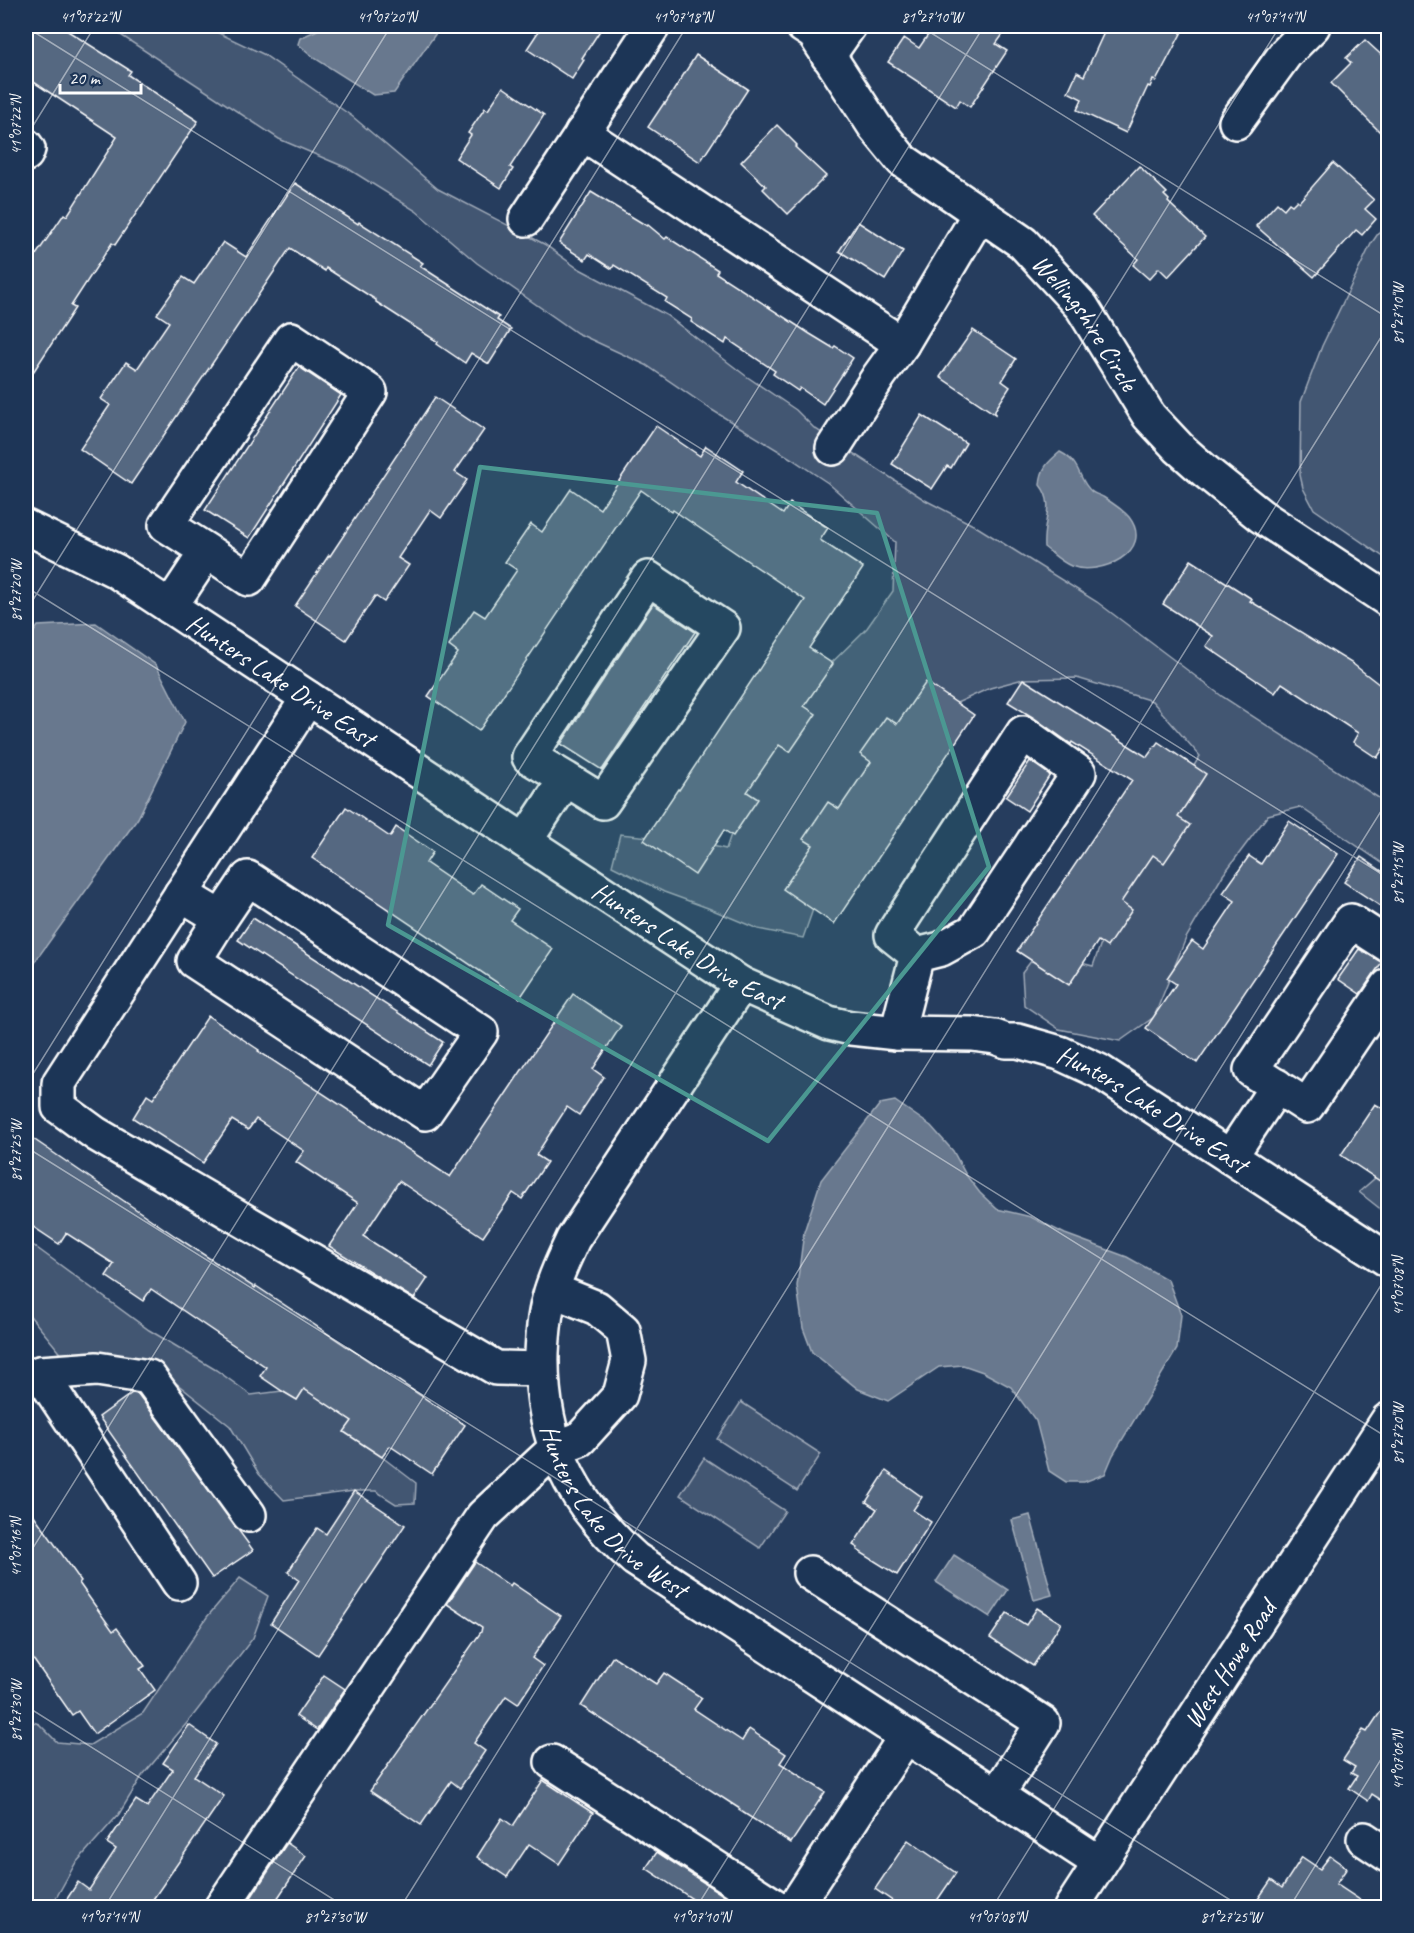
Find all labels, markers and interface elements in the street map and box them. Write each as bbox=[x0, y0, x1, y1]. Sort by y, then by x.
text: 41°07'22"N bbox=[60, 8, 123, 27]
text: 41°07'20"N bbox=[357, 8, 420, 27]
text: 41°07'18"N bbox=[653, 8, 716, 27]
text: 81°27'10"W bbox=[902, 8, 966, 27]
text: 41°07'14"N bbox=[1245, 8, 1308, 27]
scale bar bbox=[60, 57, 141, 95]
text: 20 m bbox=[69, 67, 102, 89]
text: 41°07'22"N bbox=[7, 92, 26, 155]
street label: Wellingshire Circle bbox=[1025, 248, 1146, 398]
text: 81°27'10"W bbox=[1389, 280, 1408, 344]
text: 81°27'20"W bbox=[7, 557, 26, 621]
street label: Hunters Lake Drive East bbox=[180, 606, 384, 756]
text: 81°27'15"W bbox=[1389, 840, 1408, 904]
street label: Hunters Lake Drive East bbox=[586, 874, 791, 1019]
street label: Hunters Lake Drive East bbox=[1052, 1038, 1257, 1183]
text: 81°27'25"W bbox=[7, 1117, 26, 1181]
text: 41°07'08"N bbox=[1389, 1253, 1408, 1316]
text: 81°27'20"W bbox=[1389, 1400, 1408, 1464]
street label: Hunters Lake Drive West bbox=[533, 1421, 696, 1608]
text: 41°07'16"N bbox=[7, 1514, 26, 1577]
street label: West Howe Road bbox=[1176, 1591, 1286, 1734]
text: 81°27'30"W bbox=[7, 1677, 26, 1741]
text: 41°07'06"N bbox=[1389, 1727, 1408, 1790]
text: 41°07'14"N bbox=[79, 1908, 142, 1927]
text: 81°27'30"W bbox=[305, 1908, 369, 1927]
text: 41°07'10"N bbox=[671, 1908, 734, 1927]
text: 41°07'08"N bbox=[967, 1908, 1030, 1927]
text: 81°27'25"W bbox=[1201, 1908, 1265, 1927]

